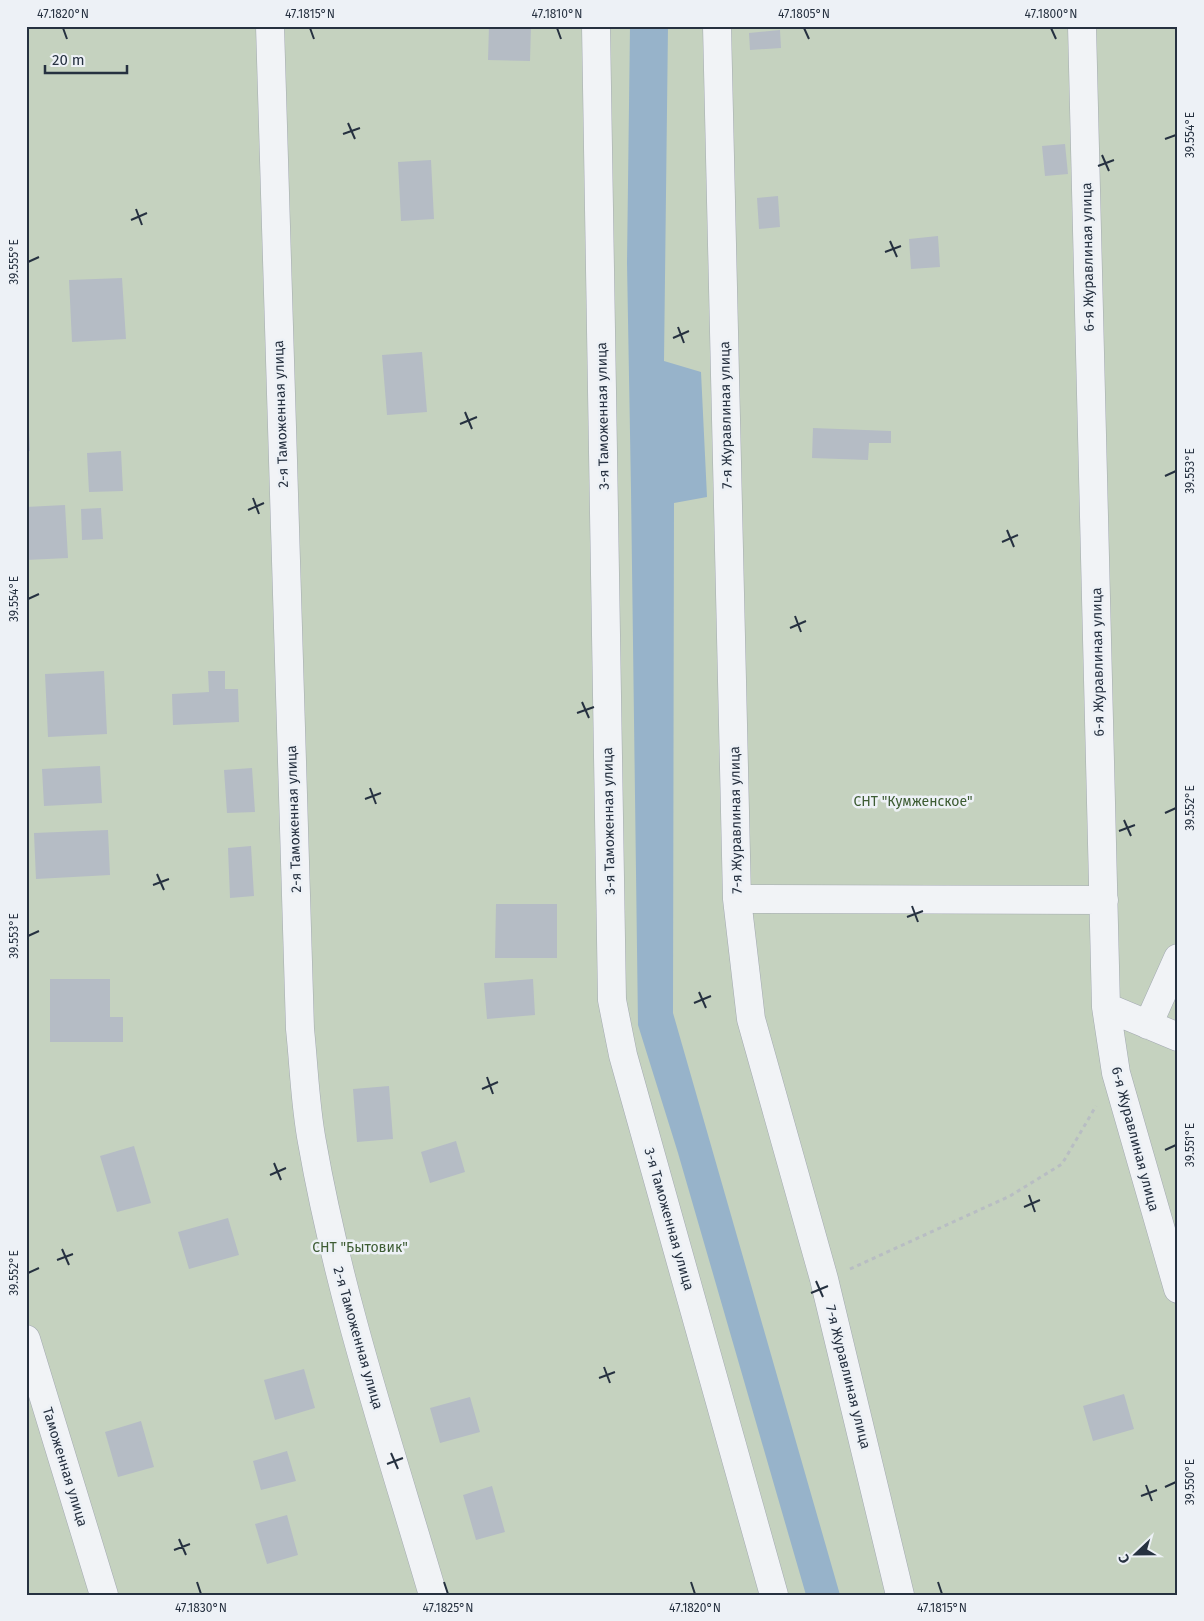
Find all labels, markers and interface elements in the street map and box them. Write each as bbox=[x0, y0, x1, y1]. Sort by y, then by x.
text: 47.1820°N bbox=[37, 7, 89, 21]
text: 47.1815°N bbox=[285, 7, 335, 21]
text: 47.1810°N bbox=[532, 7, 582, 21]
text: 47.1805°N bbox=[778, 7, 830, 21]
text: 47.1800°N bbox=[1025, 7, 1077, 21]
scale bar bbox=[45, 42, 128, 74]
text: 20 m bbox=[52, 51, 85, 69]
text: 39.554°E bbox=[1183, 112, 1197, 158]
street label: 6-я Журавлиная улица bbox=[1078, 182, 1098, 332]
text: 39.555°E bbox=[7, 239, 21, 285]
street label: 2-я Таможенная улица bbox=[270, 340, 292, 488]
street label: 7-я Журавлиная улица bbox=[716, 341, 736, 489]
street label: 3-я Таможенная улица bbox=[593, 342, 613, 490]
text: 39.553°E bbox=[1183, 448, 1197, 494]
text: 39.554°E bbox=[7, 576, 21, 622]
street label: 6-я Журавлиная улица bbox=[1088, 587, 1108, 737]
street label: 2-я Таможенная улица bbox=[283, 745, 305, 893]
street label: 7-я Журавлиная улица bbox=[726, 746, 746, 894]
street label: 3-я Таможенная улица bbox=[599, 747, 619, 895]
text: 39.552°E bbox=[1183, 785, 1197, 831]
park label: СНТ "Кумженское" bbox=[853, 793, 973, 810]
text: 39.553°E bbox=[7, 913, 21, 959]
street label: 6-я Журавлиная улица bbox=[1108, 1065, 1162, 1213]
text: 39.551°E bbox=[1183, 1123, 1197, 1167]
street label: 3-я Таможенная улица bbox=[640, 1146, 698, 1292]
park label: СНТ "Бытовик" bbox=[312, 1239, 408, 1256]
text: 39.552°E bbox=[7, 1250, 21, 1296]
street label: 2-я Таможенная улица bbox=[329, 1265, 387, 1411]
street label: 7-я Журавлиная улица bbox=[822, 1303, 874, 1451]
street label: Таможенная улица bbox=[39, 1405, 91, 1529]
text: 39.550°E bbox=[1183, 1459, 1197, 1505]
north arrow bbox=[1112, 1528, 1162, 1578]
text: С bbox=[1115, 1552, 1134, 1566]
text: 47.1830°N bbox=[175, 1601, 227, 1615]
text: 47.1825°N bbox=[422, 1601, 474, 1615]
text: 47.1820°N bbox=[669, 1601, 721, 1615]
text: 47.1815°N bbox=[917, 1601, 967, 1615]

